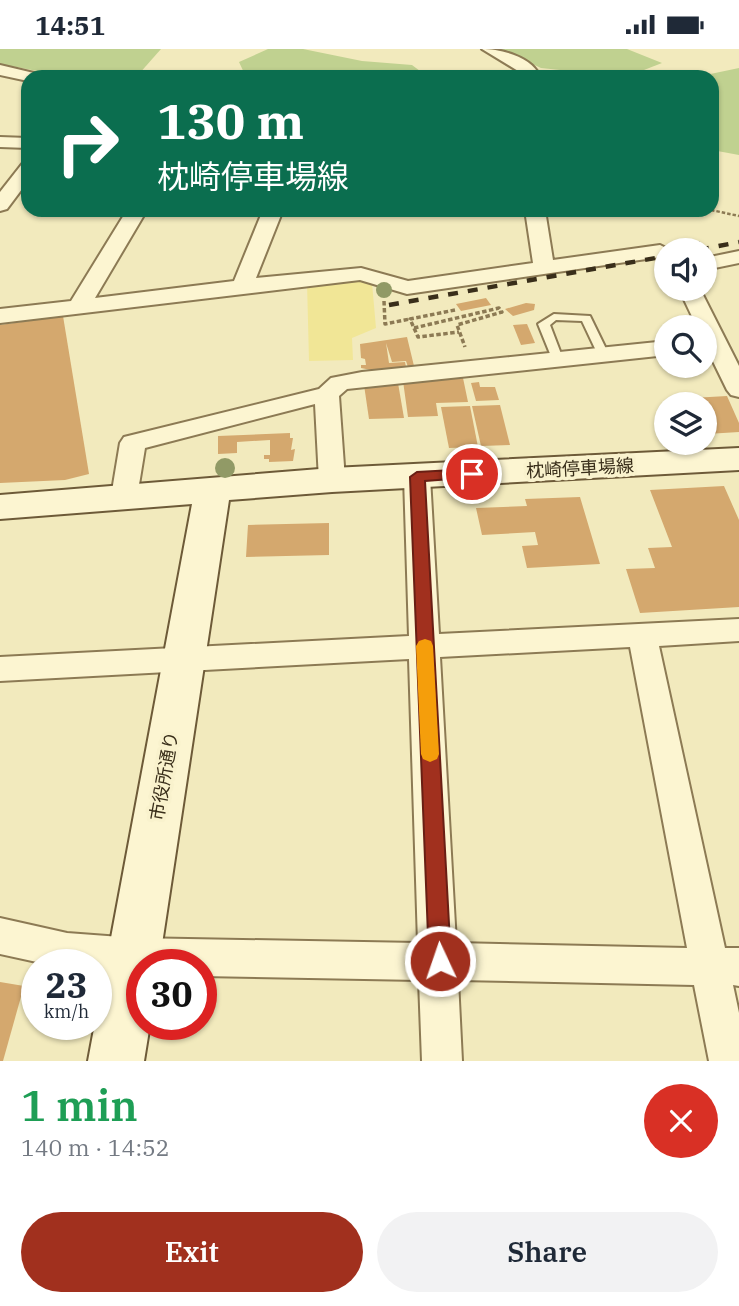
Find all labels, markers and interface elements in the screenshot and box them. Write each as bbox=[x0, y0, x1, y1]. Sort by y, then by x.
text: 14:51 bbox=[35, 8, 105, 42]
text: 130 m bbox=[157, 89, 304, 152]
icon: right bbox=[42, 98, 133, 189]
text: 枕崎停車場線 bbox=[157, 155, 349, 197]
map controls bbox=[654, 238, 717, 455]
button: sound bbox=[654, 238, 717, 301]
button: search bbox=[654, 315, 717, 378]
button: layers bbox=[654, 392, 717, 455]
pin bbox=[442, 444, 502, 504]
street label: 枕崎停車場線 bbox=[525, 454, 635, 482]
icon: arrive bbox=[453, 455, 491, 493]
street label: 市役所通り bbox=[145, 730, 183, 822]
position arrow bbox=[403, 924, 477, 998]
speed limit sign: 30 bbox=[126, 949, 217, 1040]
text: 23 bbox=[45, 962, 88, 1008]
text: km/h bbox=[44, 1000, 89, 1023]
text: 1 min bbox=[21, 1078, 138, 1133]
button: close bbox=[644, 1084, 718, 1158]
text: 140 m · 14:52 bbox=[21, 1132, 170, 1162]
button: Exit bbox=[21, 1212, 363, 1292]
button: Share bbox=[377, 1212, 718, 1292]

